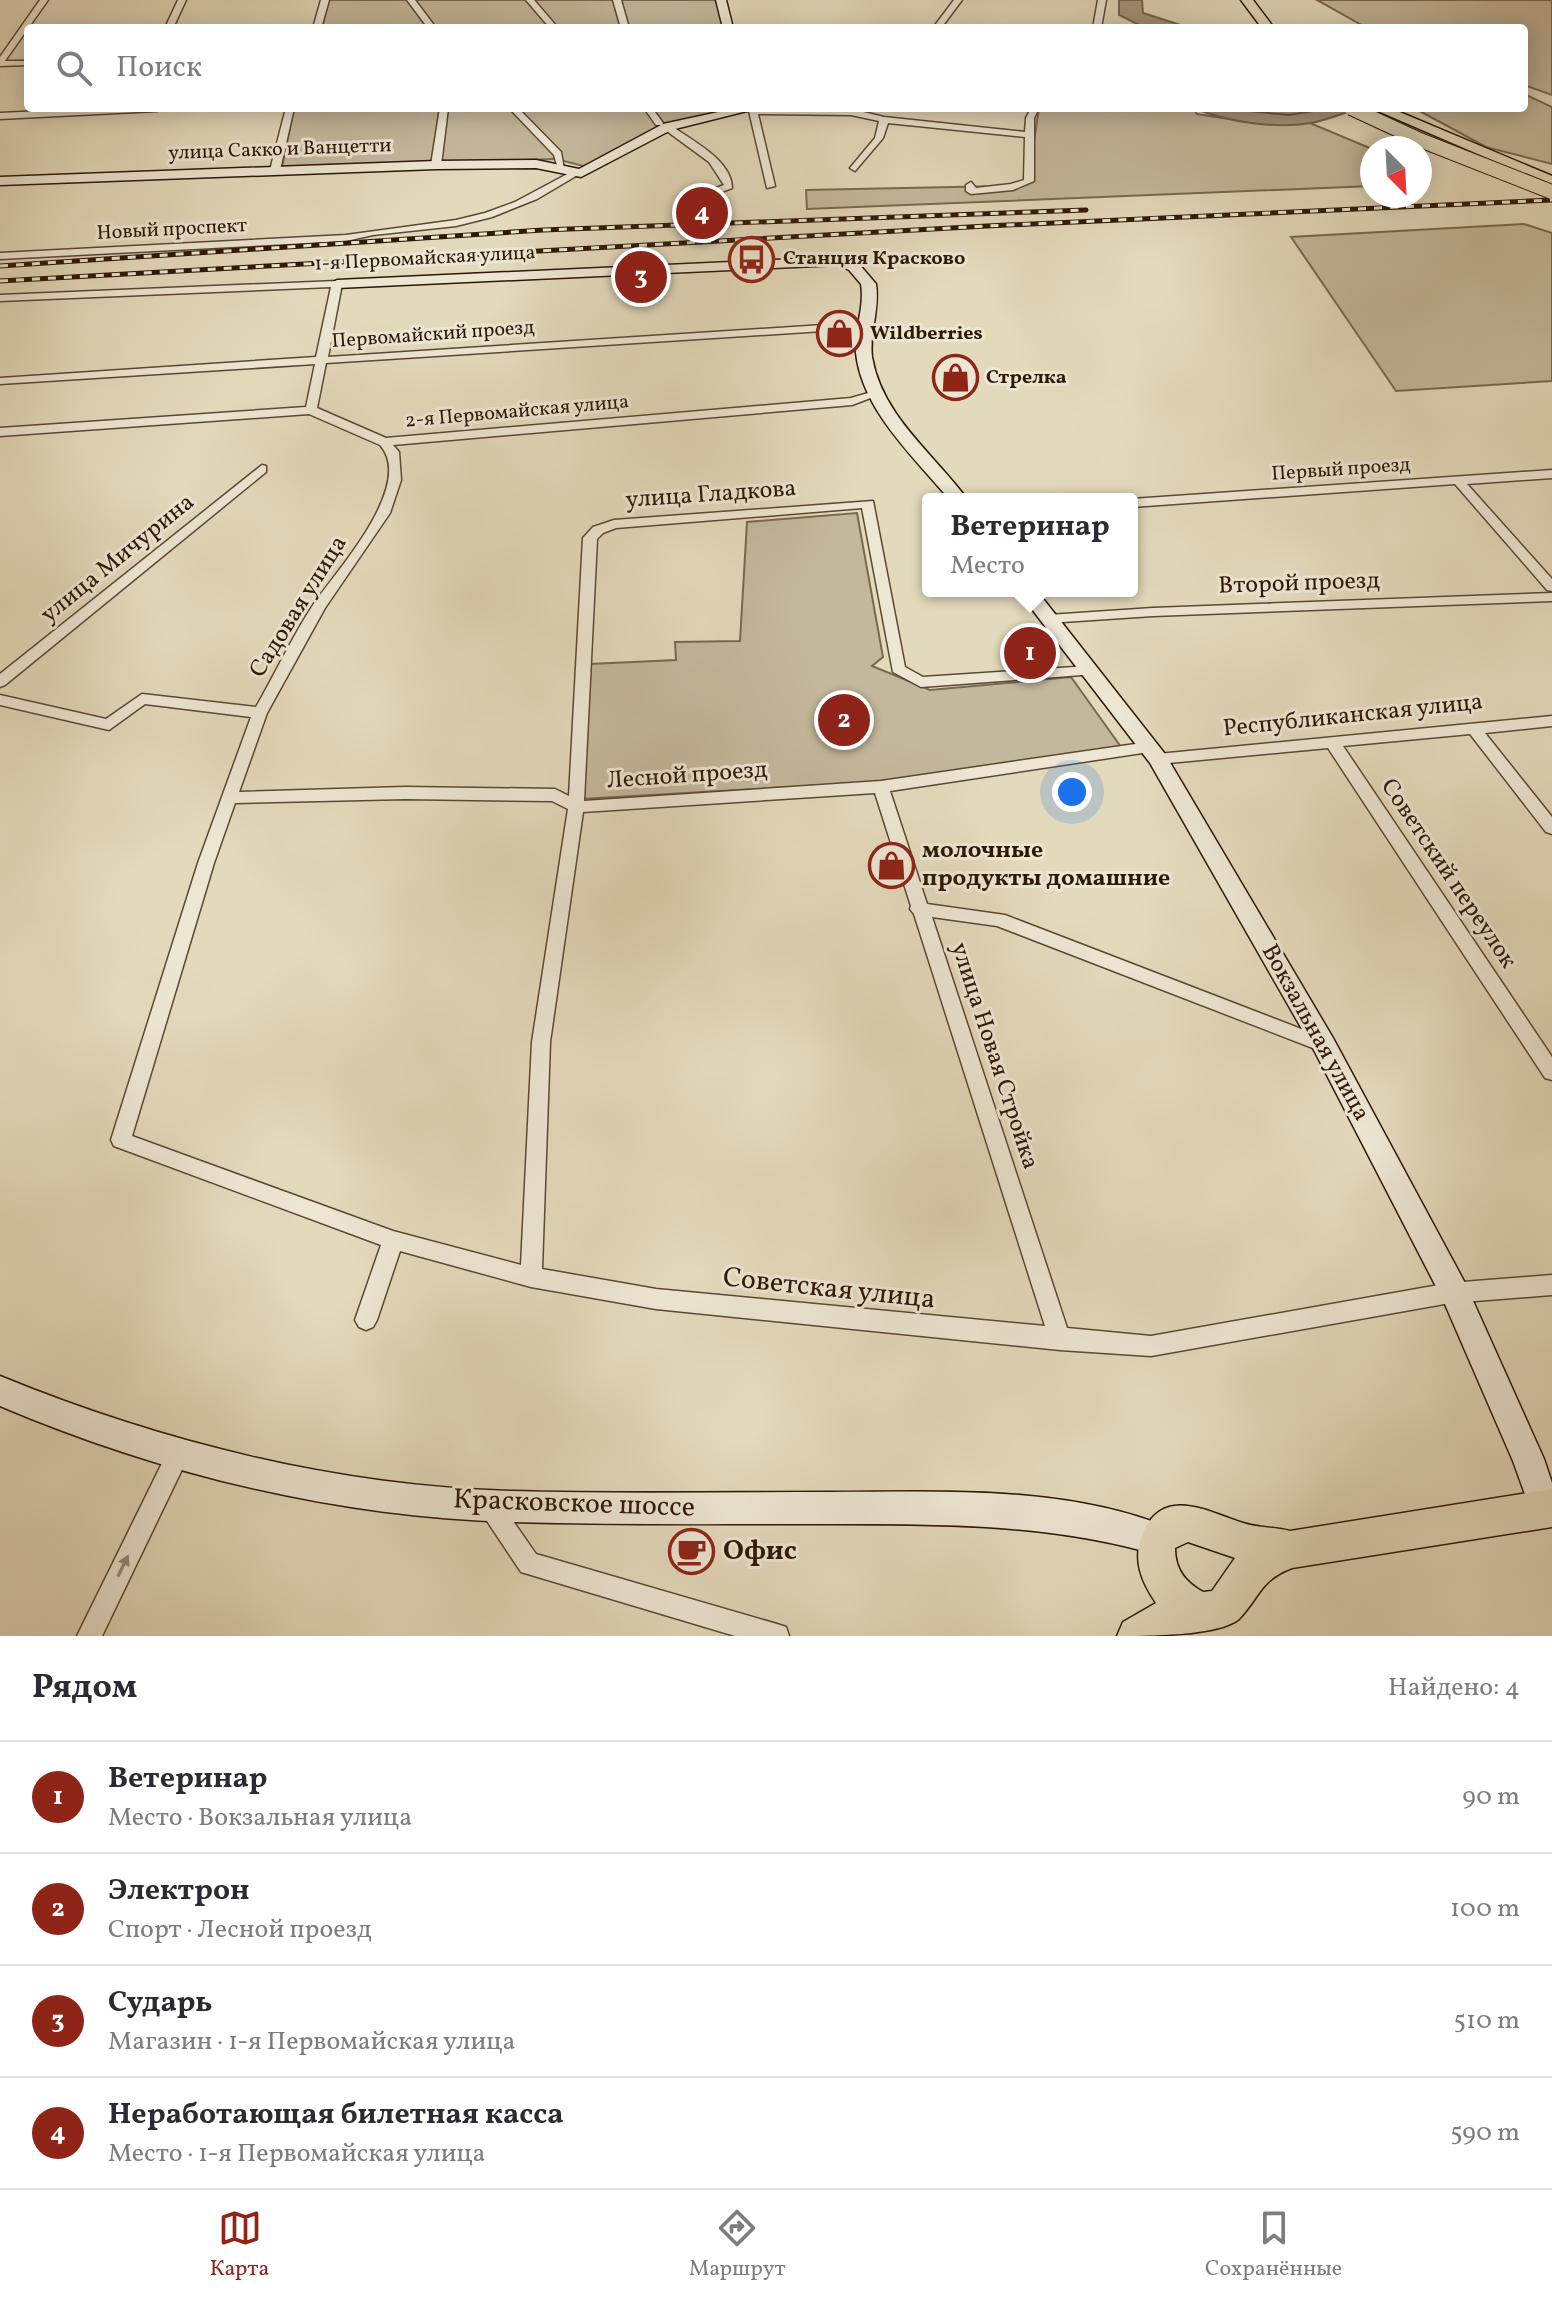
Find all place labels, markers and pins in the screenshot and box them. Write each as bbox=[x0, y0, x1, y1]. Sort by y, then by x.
pin: 4 bbox=[676, 183, 728, 243]
bus stop icon: Станция Красково bbox=[728, 235, 776, 283]
place label: Станция Красково bbox=[783, 245, 966, 273]
pin: 3 bbox=[615, 247, 667, 307]
shop icon: Wildberries bbox=[815, 310, 863, 358]
place label: Wildberries bbox=[870, 320, 983, 348]
shop icon: Стрелка bbox=[931, 354, 979, 402]
place label: Стрелка bbox=[986, 364, 1067, 392]
pin: 1 bbox=[1004, 623, 1056, 683]
pin: 2 bbox=[818, 690, 870, 750]
place label: молочные продукты домашние bbox=[922, 834, 1170, 896]
shop icon: молочные продукты домашние bbox=[867, 841, 915, 889]
cafe icon: Офис bbox=[668, 1527, 716, 1575]
place label: Офис bbox=[723, 1532, 797, 1571]

